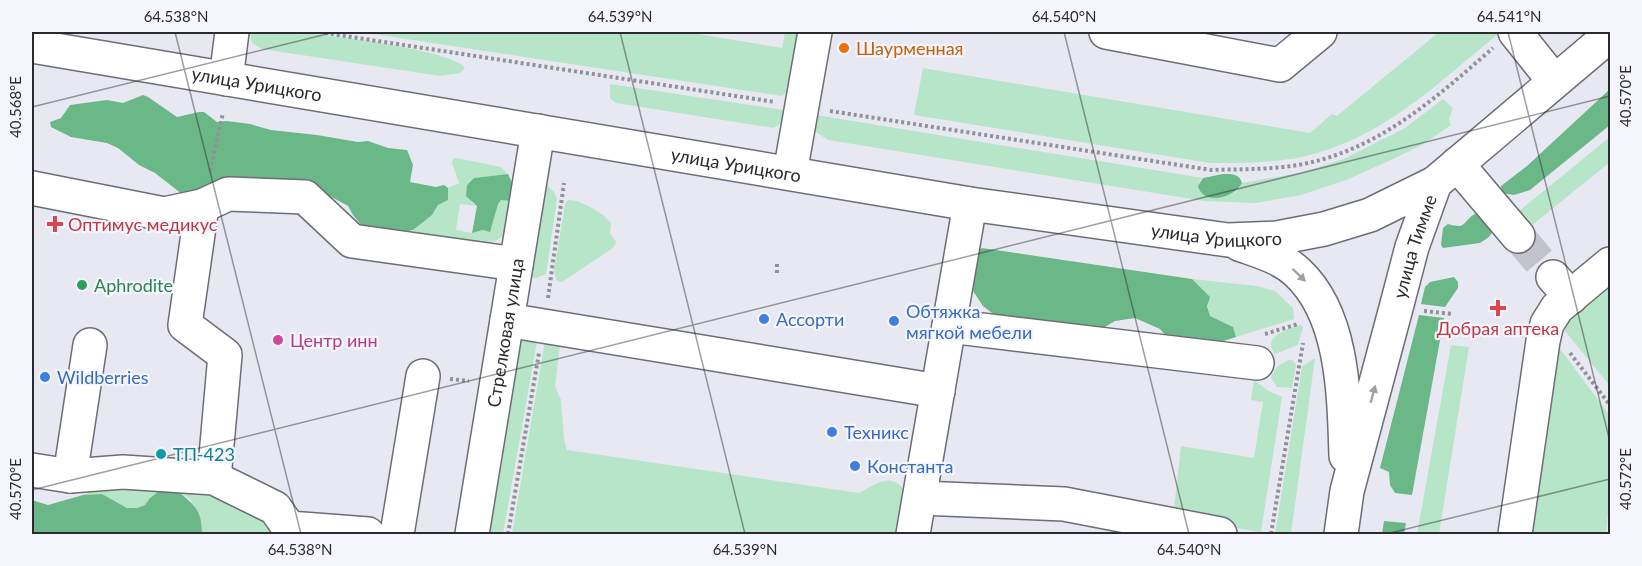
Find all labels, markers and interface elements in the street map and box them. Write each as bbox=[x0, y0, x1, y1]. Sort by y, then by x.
text: 64.538°N bbox=[144, 7, 208, 25]
text: 64.539°N bbox=[588, 7, 652, 25]
text: 64.540°N bbox=[1032, 7, 1096, 25]
text: 64.541°N bbox=[1477, 7, 1541, 25]
place label: Шаурменная bbox=[856, 37, 964, 59]
marker: Шаурменная bbox=[837, 41, 851, 55]
street label: улица Урицкого bbox=[190, 62, 324, 106]
text: 40.570°E bbox=[1616, 65, 1634, 127]
text: 40.568°E bbox=[6, 76, 24, 138]
street label: улица Урицкого bbox=[669, 143, 803, 186]
street label: улица Тимме bbox=[1388, 192, 1441, 301]
place label: Оптимус медикус bbox=[68, 213, 218, 235]
marker: Оптимус медикус bbox=[46, 215, 64, 233]
street label: улица Урицкого bbox=[1150, 218, 1282, 251]
street label: Стрелковая улица bbox=[482, 257, 528, 409]
one-way arrow bbox=[1291, 268, 1306, 282]
place label: Aphrodite bbox=[94, 274, 173, 296]
marker: Aphrodite bbox=[75, 278, 89, 292]
place label: Обтяжка мягкой мебели bbox=[906, 300, 1032, 343]
marker: Добрая аптека bbox=[1491, 301, 1505, 315]
place label: Ассорти bbox=[776, 308, 844, 330]
marker: Ассорти bbox=[757, 312, 771, 326]
marker: Обтяжка мягкой мебели bbox=[887, 314, 901, 328]
place label: Добрая аптека bbox=[1437, 317, 1559, 339]
place label: Центр инн bbox=[290, 329, 378, 351]
marker: Центр инн bbox=[271, 333, 285, 347]
place label: Wildberries bbox=[57, 366, 149, 388]
marker: Wildberries bbox=[38, 370, 52, 384]
one-way arrow bbox=[1368, 385, 1378, 403]
place label: Техникс bbox=[844, 421, 909, 443]
marker: Техникс bbox=[825, 425, 839, 439]
place label: ТП-423 bbox=[173, 443, 235, 465]
marker: ТП-423 bbox=[154, 447, 168, 461]
text: 40.572°E bbox=[1616, 448, 1634, 510]
place label: Константа bbox=[867, 455, 953, 477]
text: 40.570°E bbox=[6, 458, 24, 520]
marker: Константа bbox=[848, 459, 862, 473]
text: 64.538°N bbox=[268, 540, 332, 558]
text: 64.539°N bbox=[713, 540, 777, 558]
text: 64.540°N bbox=[1157, 540, 1221, 558]

